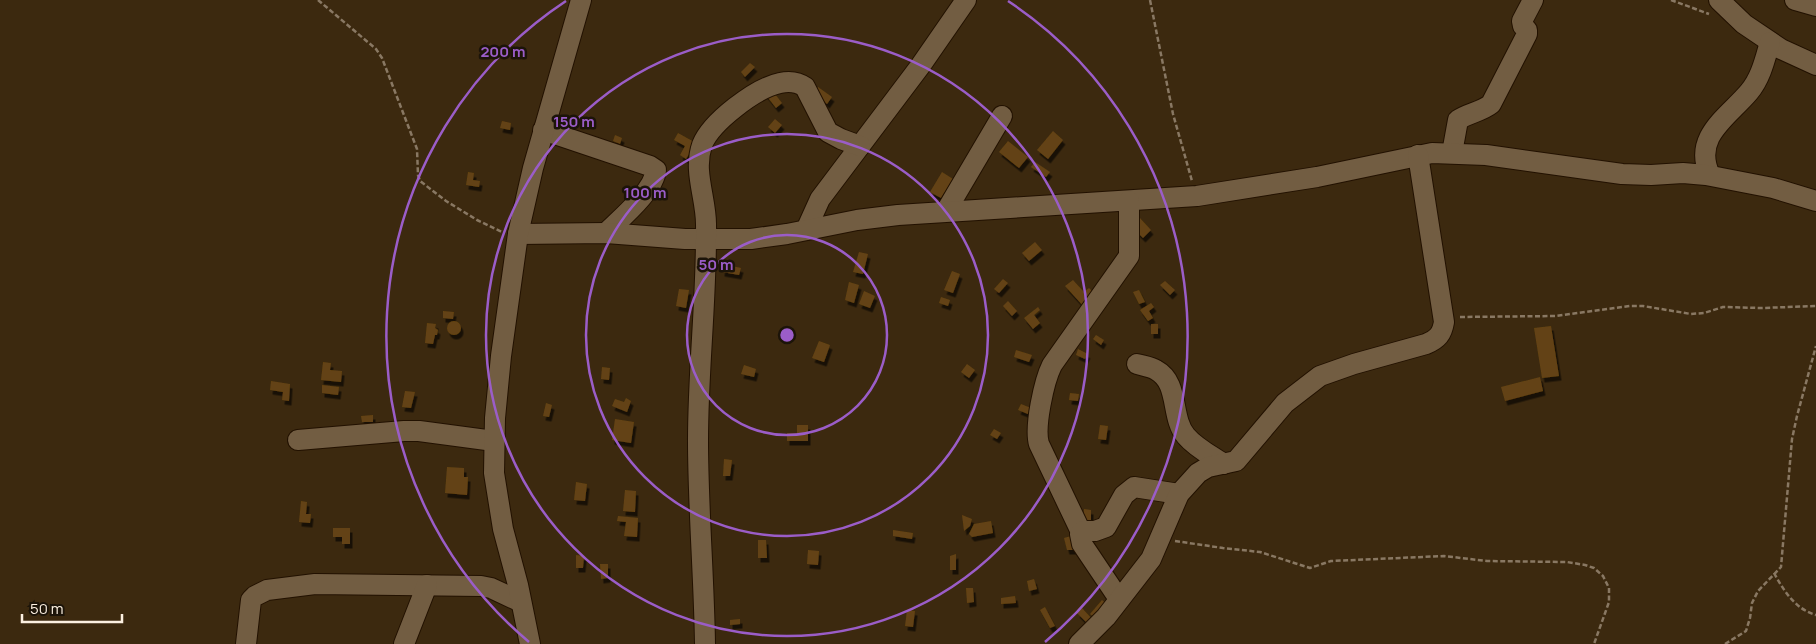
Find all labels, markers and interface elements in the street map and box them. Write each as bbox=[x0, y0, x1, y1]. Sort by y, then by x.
text: 200 m bbox=[480, 41, 526, 62]
text: 150 m bbox=[553, 111, 595, 132]
text: 100 m bbox=[624, 182, 666, 203]
text: 50 m bbox=[698, 254, 734, 275]
centre of rings bbox=[778, 326, 796, 344]
scale bar bbox=[22, 592, 122, 624]
text: 50 m bbox=[30, 598, 64, 619]

